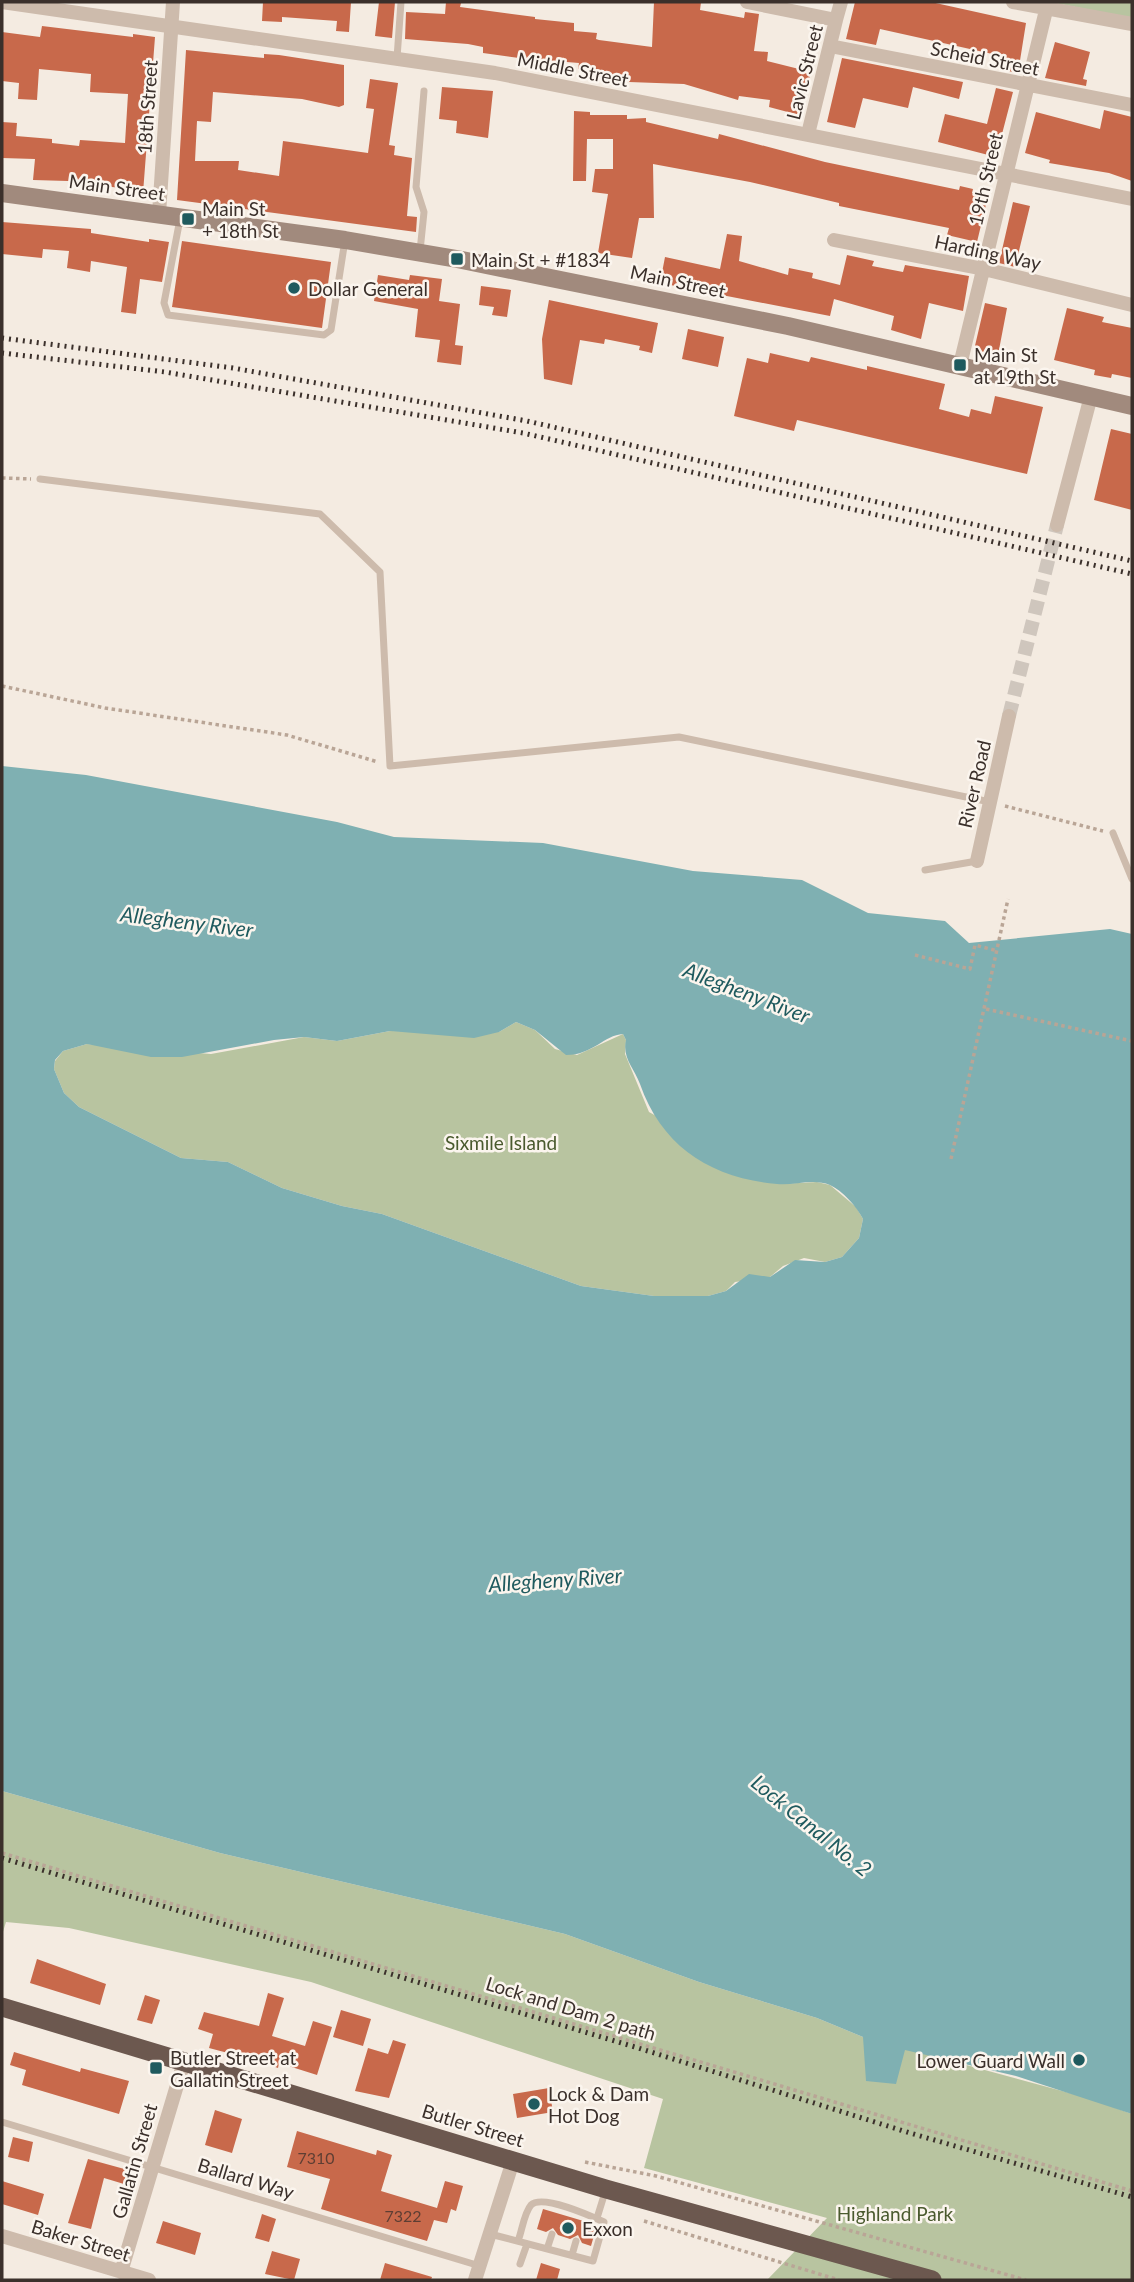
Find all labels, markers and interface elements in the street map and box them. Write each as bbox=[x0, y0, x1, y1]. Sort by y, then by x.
street label: Lavic Street bbox=[781, 22, 827, 122]
street label: Scheid Street bbox=[929, 36, 1041, 80]
street label: Middle Street bbox=[515, 47, 631, 91]
street label: 18th Street bbox=[132, 59, 162, 155]
street label: 19th Street bbox=[963, 130, 1007, 228]
street label: Main Street bbox=[67, 169, 167, 205]
place label: Main St + 18th St bbox=[202, 197, 279, 242]
marker: Main St + 18th St bbox=[180, 211, 196, 227]
street label: Harding Way bbox=[933, 230, 1043, 275]
place label: Main St + #1834 bbox=[471, 248, 610, 271]
marker: Main St + #1834 bbox=[449, 251, 465, 267]
street label: Main Street bbox=[628, 260, 728, 302]
place label: Dollar General bbox=[308, 277, 428, 300]
marker: Dollar General bbox=[286, 280, 302, 296]
place label: Main St at 19th St bbox=[974, 343, 1056, 388]
marker: Main St at 19th St bbox=[952, 357, 968, 373]
street label: River Road bbox=[953, 738, 995, 830]
water label: Allegheny River bbox=[118, 900, 256, 942]
water label: Allegheny River bbox=[679, 956, 815, 1028]
park label: Sixmile Island bbox=[445, 1131, 557, 1154]
water label: Allegheny River bbox=[487, 1562, 623, 1596]
water label: Lock Canal No. 2 bbox=[747, 1769, 877, 1881]
street label: Lock and Dam 2 path bbox=[483, 1971, 659, 2045]
place label: Butler Street at Gallatin Street bbox=[170, 2046, 297, 2091]
place label: Lower Guard Wall bbox=[917, 2049, 1065, 2072]
marker: Lower Guard Wall bbox=[1071, 2052, 1087, 2068]
marker: Butler Street at Gallatin Street bbox=[148, 2060, 164, 2076]
place label: Lock & Dam Hot Dog bbox=[548, 2082, 649, 2127]
marker: Lock & Dam Hot Dog bbox=[526, 2096, 542, 2112]
street label: Butler Street bbox=[419, 2099, 527, 2151]
street label: Gallatin Street bbox=[107, 2101, 161, 2221]
house number: 7310 bbox=[297, 2148, 335, 2167]
street label: Ballard Way bbox=[195, 2152, 297, 2204]
park label: Highland Park bbox=[837, 2202, 954, 2225]
house number: 7322 bbox=[384, 2206, 422, 2225]
street label: Baker Street bbox=[29, 2214, 133, 2266]
place label: Exxon bbox=[582, 2217, 633, 2240]
marker: Exxon bbox=[560, 2220, 576, 2236]

